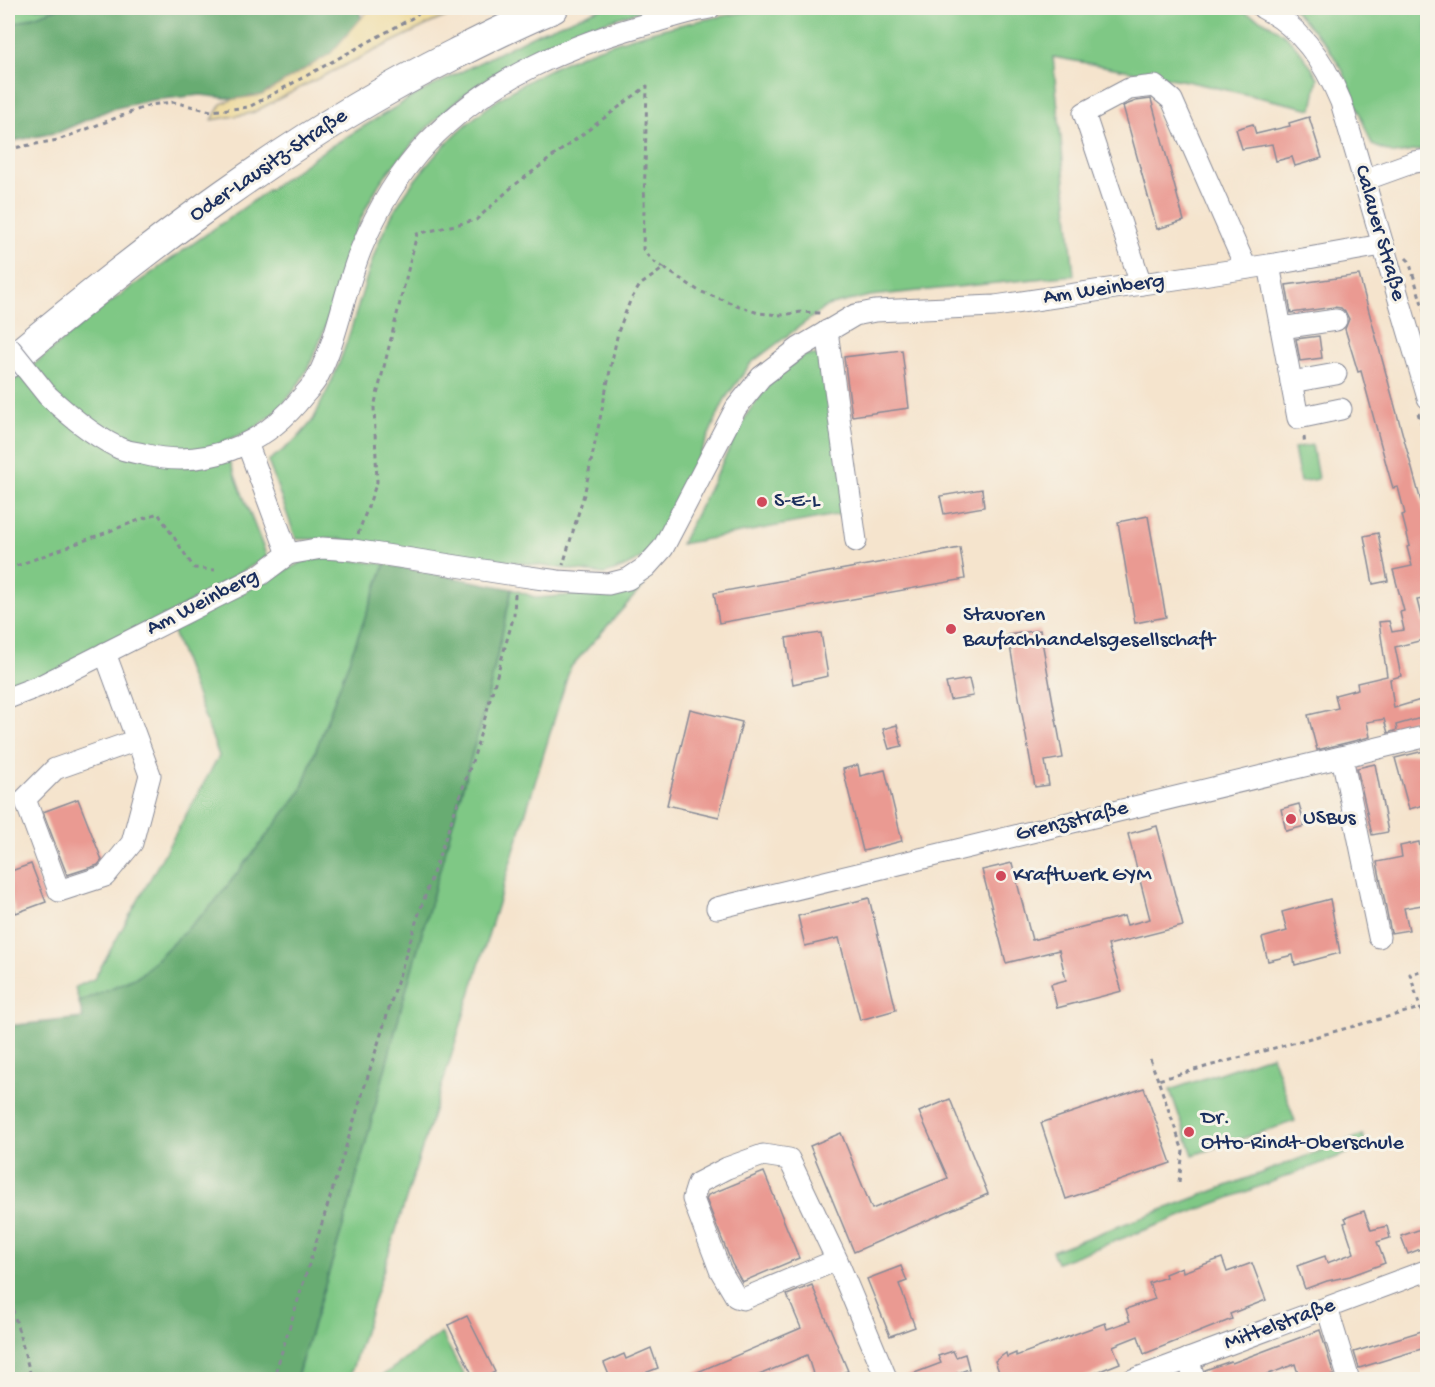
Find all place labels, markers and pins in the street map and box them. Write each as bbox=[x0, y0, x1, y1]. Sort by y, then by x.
place label: S-E-L bbox=[774, 489, 821, 515]
marker: S-E-L bbox=[755, 495, 769, 509]
place label: Stavoren Baufachhandelsgesellschaft bbox=[962, 603, 1217, 654]
marker: Stavoren Baufachhandelsgesellschaft bbox=[944, 622, 958, 636]
place label: USBus bbox=[1303, 806, 1356, 832]
marker: USBus bbox=[1284, 812, 1298, 826]
place label: Kraftwerk GYM bbox=[1013, 863, 1152, 889]
marker: Kraftwerk GYM bbox=[994, 869, 1008, 883]
place label: Dr. Otto-Rindt-Oberschule bbox=[1199, 1106, 1405, 1157]
marker: Dr. Otto-Rindt-Oberschule bbox=[1182, 1125, 1196, 1139]

